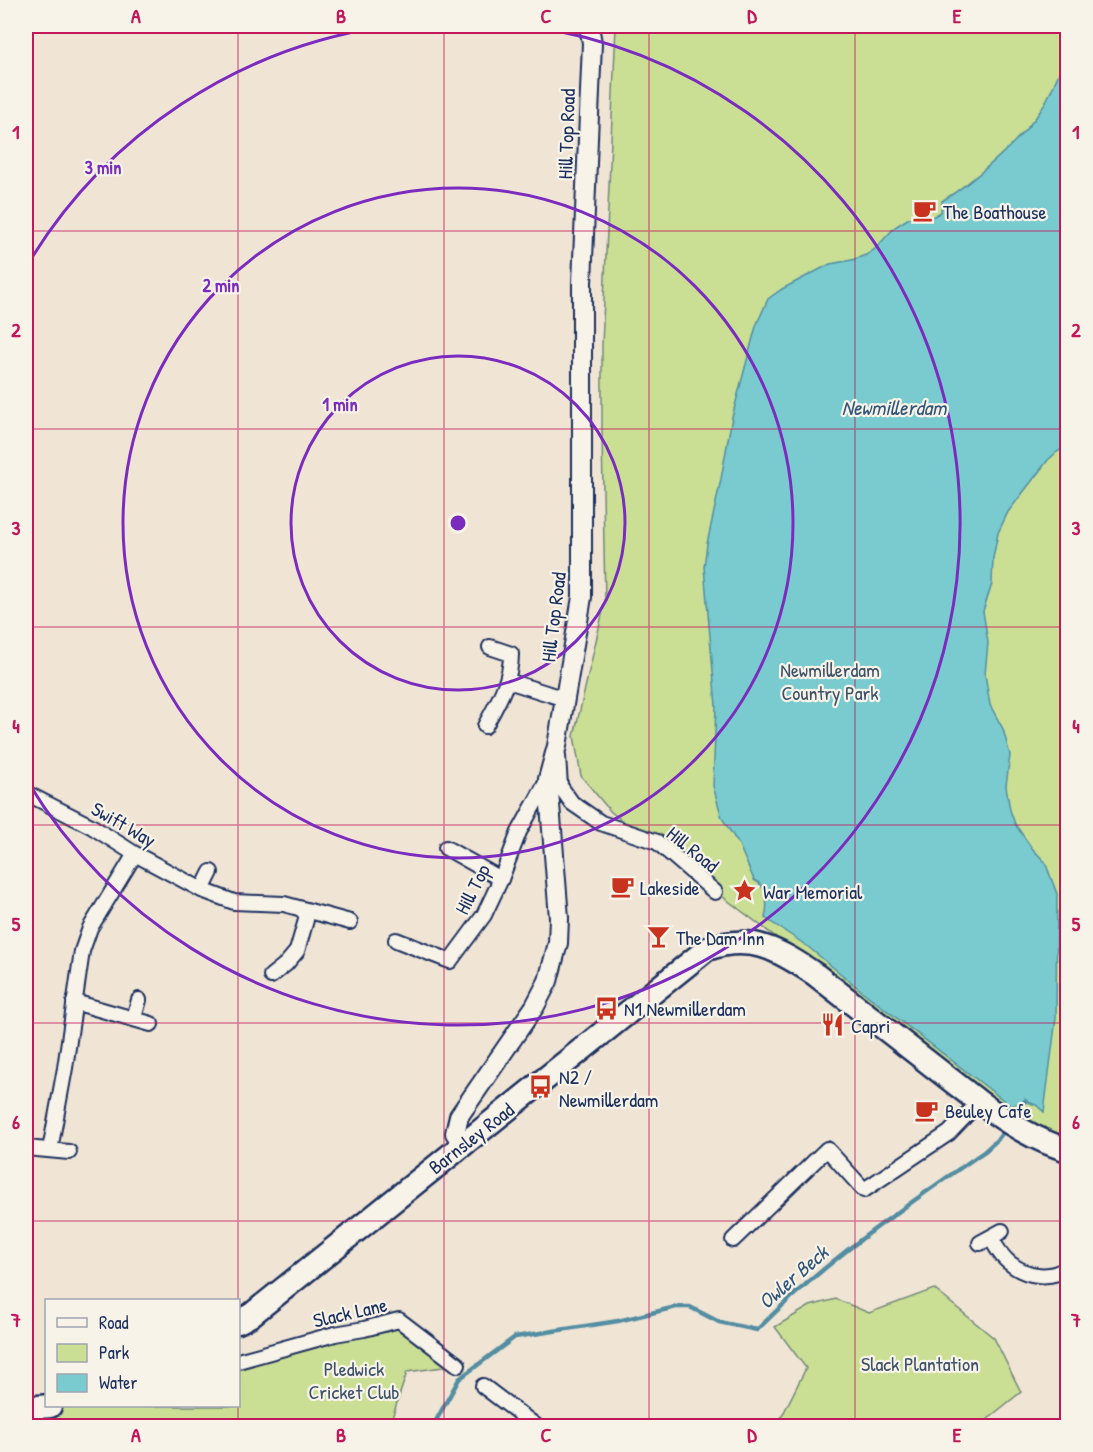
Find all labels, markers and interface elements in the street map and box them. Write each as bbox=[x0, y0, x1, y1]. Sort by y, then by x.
text: A bbox=[131, 2, 141, 29]
text: B bbox=[336, 2, 346, 29]
text: C bbox=[541, 2, 552, 29]
text: D bbox=[747, 2, 757, 29]
text: E bbox=[953, 2, 962, 29]
street label: Hill Top Road bbox=[551, 88, 581, 180]
text: 1 bbox=[12, 118, 20, 145]
text: 1 bbox=[1072, 118, 1080, 145]
text: 3 min bbox=[85, 155, 121, 180]
cafe icon: The Boathouse bbox=[912, 198, 938, 224]
place label: The Boathouse bbox=[943, 198, 1046, 225]
text: 2 min bbox=[203, 273, 239, 298]
text: 2 bbox=[11, 316, 21, 343]
text: 2 bbox=[1071, 316, 1081, 343]
text: 1 min bbox=[322, 392, 358, 417]
water label: Newmillerdam bbox=[842, 393, 947, 422]
centre of rings bbox=[448, 513, 468, 533]
text: 3 bbox=[12, 514, 21, 541]
text: 3 bbox=[1072, 514, 1081, 541]
street label: Hill Top Road bbox=[534, 570, 572, 664]
park label: Newmillerdam Country Park bbox=[780, 656, 880, 706]
text: 4 bbox=[12, 712, 20, 739]
text: 4 bbox=[1072, 712, 1080, 739]
street label: Swift Way bbox=[87, 795, 161, 853]
street label: Hill Road bbox=[661, 820, 725, 878]
street label: Hill Top bbox=[448, 859, 496, 919]
cafe icon: Lakeside bbox=[609, 874, 635, 900]
place label: Lakeside bbox=[640, 874, 700, 901]
place icon: War Memorial bbox=[732, 878, 758, 904]
place label: War Memorial bbox=[763, 878, 863, 905]
text: 5 bbox=[12, 910, 21, 937]
text: 5 bbox=[1072, 910, 1081, 937]
bar icon: The Dam Inn bbox=[645, 924, 671, 950]
place label: The Dam Inn bbox=[676, 924, 765, 951]
bus stop icon: N1 Newmillerdam bbox=[593, 995, 619, 1021]
place label: N1 Newmillerdam bbox=[624, 995, 746, 1022]
restaurant icon: Capri bbox=[820, 1012, 846, 1038]
place label: Capri bbox=[851, 1012, 891, 1039]
place label: N2 / Newmillerdam bbox=[559, 1063, 658, 1113]
bus stop icon: N2 / Newmillerdam bbox=[528, 1074, 554, 1100]
street label: Barnsley Road bbox=[423, 1096, 519, 1180]
cafe icon: Beuley Cafe bbox=[914, 1097, 940, 1123]
place label: Beuley Cafe bbox=[945, 1097, 1031, 1124]
text: 6 bbox=[12, 1108, 20, 1135]
text: 6 bbox=[1072, 1108, 1080, 1135]
water label: Owler Beck bbox=[752, 1237, 836, 1316]
street label: Slack Lane bbox=[310, 1290, 390, 1334]
legend bbox=[45, 1299, 240, 1407]
text: 7 bbox=[10, 1306, 21, 1333]
text: 7 bbox=[1070, 1306, 1081, 1333]
text: Road bbox=[99, 1310, 129, 1335]
text: Park bbox=[99, 1340, 130, 1365]
park label: Slack Plantation bbox=[861, 1350, 979, 1377]
park label: Pledwick Cricket Club bbox=[308, 1355, 400, 1405]
text: Water bbox=[99, 1370, 137, 1395]
text: A bbox=[131, 1421, 141, 1448]
text: B bbox=[336, 1421, 346, 1448]
text: C bbox=[541, 1421, 552, 1448]
text: D bbox=[747, 1421, 757, 1448]
text: E bbox=[953, 1421, 962, 1448]

